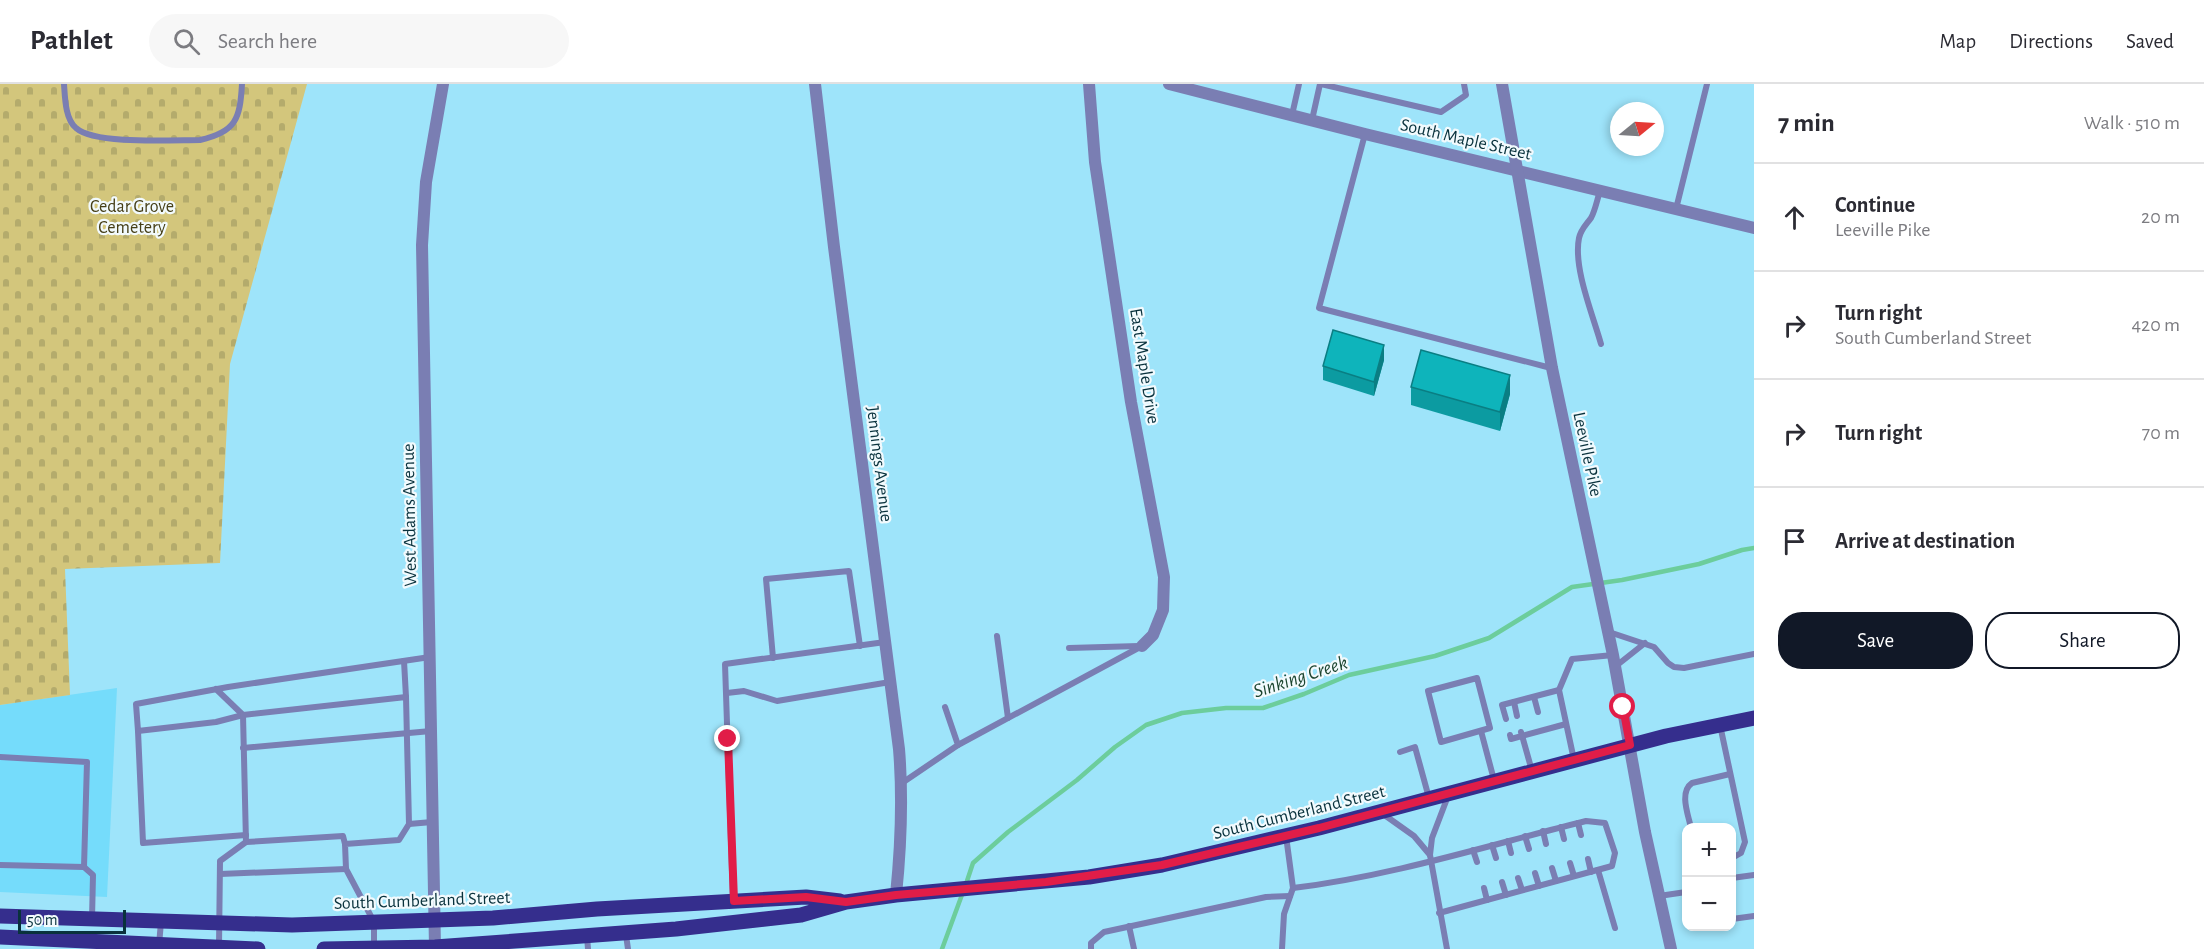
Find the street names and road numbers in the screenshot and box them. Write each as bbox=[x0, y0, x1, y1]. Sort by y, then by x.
street label: South Maple Street bbox=[1399, 116, 1533, 164]
street label: East Maple Drive bbox=[1126, 307, 1162, 425]
street label: Jennings Avenue bbox=[863, 405, 895, 523]
street label: Leeville Pike bbox=[1569, 410, 1605, 498]
street label: West Adams Avenue bbox=[400, 443, 420, 587]
street label: South Cumberland Street bbox=[1211, 783, 1387, 843]
street label: South Cumberland Street bbox=[333, 889, 511, 913]

